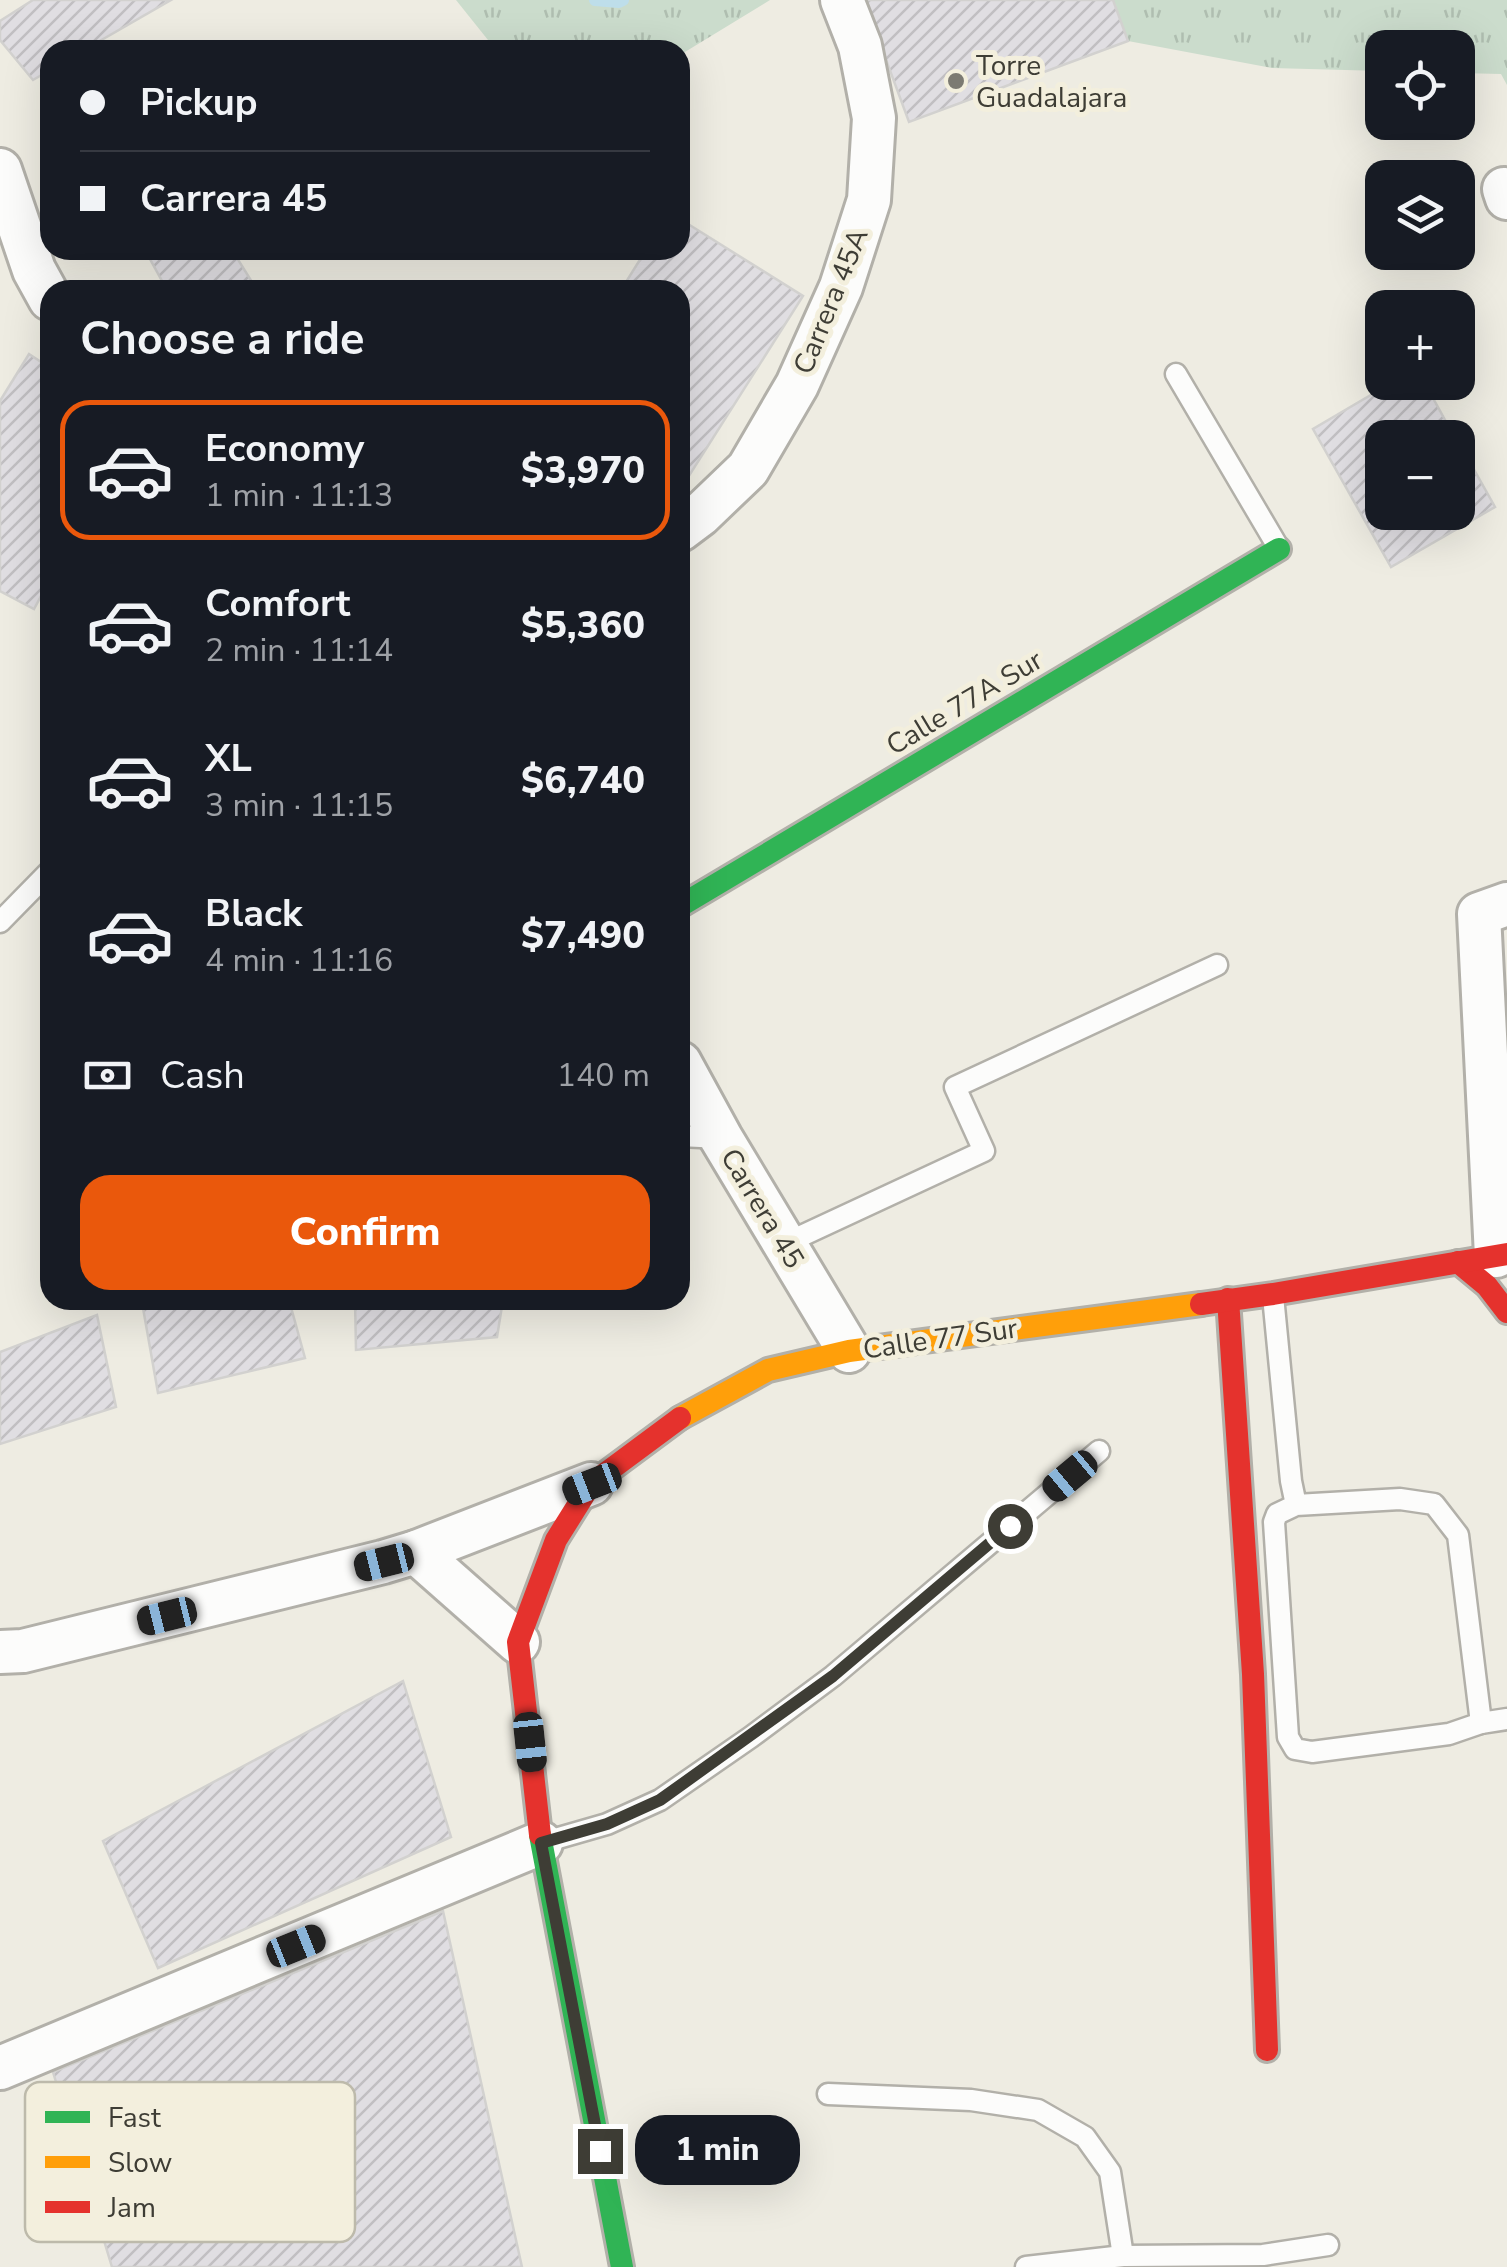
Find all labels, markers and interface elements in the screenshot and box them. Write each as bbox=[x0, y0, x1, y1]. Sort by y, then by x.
map controls bbox=[1365, 30, 1475, 530]
button: locate bbox=[1365, 30, 1475, 140]
place label: Torre Guadalajara bbox=[976, 47, 1127, 117]
marker: Torre Guadalajara bbox=[945, 70, 967, 92]
text: Pickup bbox=[140, 77, 258, 128]
button: layers bbox=[1365, 160, 1475, 270]
text: Carrera 45 bbox=[140, 173, 327, 224]
street label: Carrera 45A bbox=[784, 223, 877, 380]
button: + bbox=[1365, 290, 1475, 400]
text: Choose a ride bbox=[80, 309, 365, 370]
button: − bbox=[1365, 420, 1475, 530]
text: Economy bbox=[205, 423, 364, 474]
icon: car bbox=[85, 425, 175, 515]
text: $3,970 bbox=[521, 445, 645, 496]
text: 1 min · 11:13 bbox=[205, 474, 393, 517]
text: Comfort bbox=[205, 578, 350, 629]
icon: car bbox=[85, 580, 175, 670]
text: $5,360 bbox=[521, 600, 645, 651]
text: 2 min · 11:14 bbox=[205, 629, 393, 672]
street label: Calle 77A Sur bbox=[879, 641, 1050, 764]
text: XL bbox=[205, 733, 252, 784]
icon: car bbox=[85, 735, 175, 825]
text: $6,740 bbox=[521, 755, 645, 806]
text: 3 min · 11:15 bbox=[205, 784, 393, 827]
text: Black bbox=[205, 888, 302, 939]
icon: car bbox=[85, 890, 175, 980]
text: $7,490 bbox=[521, 910, 645, 961]
text: 4 min · 11:16 bbox=[205, 939, 393, 982]
icon: cash bbox=[80, 1048, 135, 1103]
text: Cash bbox=[160, 1050, 245, 1101]
text: 140 m bbox=[557, 1054, 650, 1097]
street label: Carrera 45 bbox=[711, 1142, 813, 1276]
button: Confirm bbox=[80, 1175, 650, 1290]
street label: Calle 77 Sur bbox=[860, 1309, 1020, 1369]
car bbox=[1037, 1445, 1103, 1507]
car bbox=[559, 1459, 625, 1509]
route start bbox=[988, 1504, 1033, 1549]
car bbox=[351, 1540, 417, 1584]
car bbox=[134, 1594, 200, 1638]
car bbox=[512, 1711, 548, 1773]
car bbox=[263, 1921, 329, 1971]
legend bbox=[25, 2082, 355, 2242]
text: Fast bbox=[108, 2099, 161, 2137]
callout: 1 min bbox=[635, 2116, 800, 2186]
text: 1 min bbox=[675, 2128, 760, 2171]
route end bbox=[578, 2129, 623, 2174]
text: Slow bbox=[108, 2144, 172, 2182]
text: Jam bbox=[107, 2189, 156, 2227]

